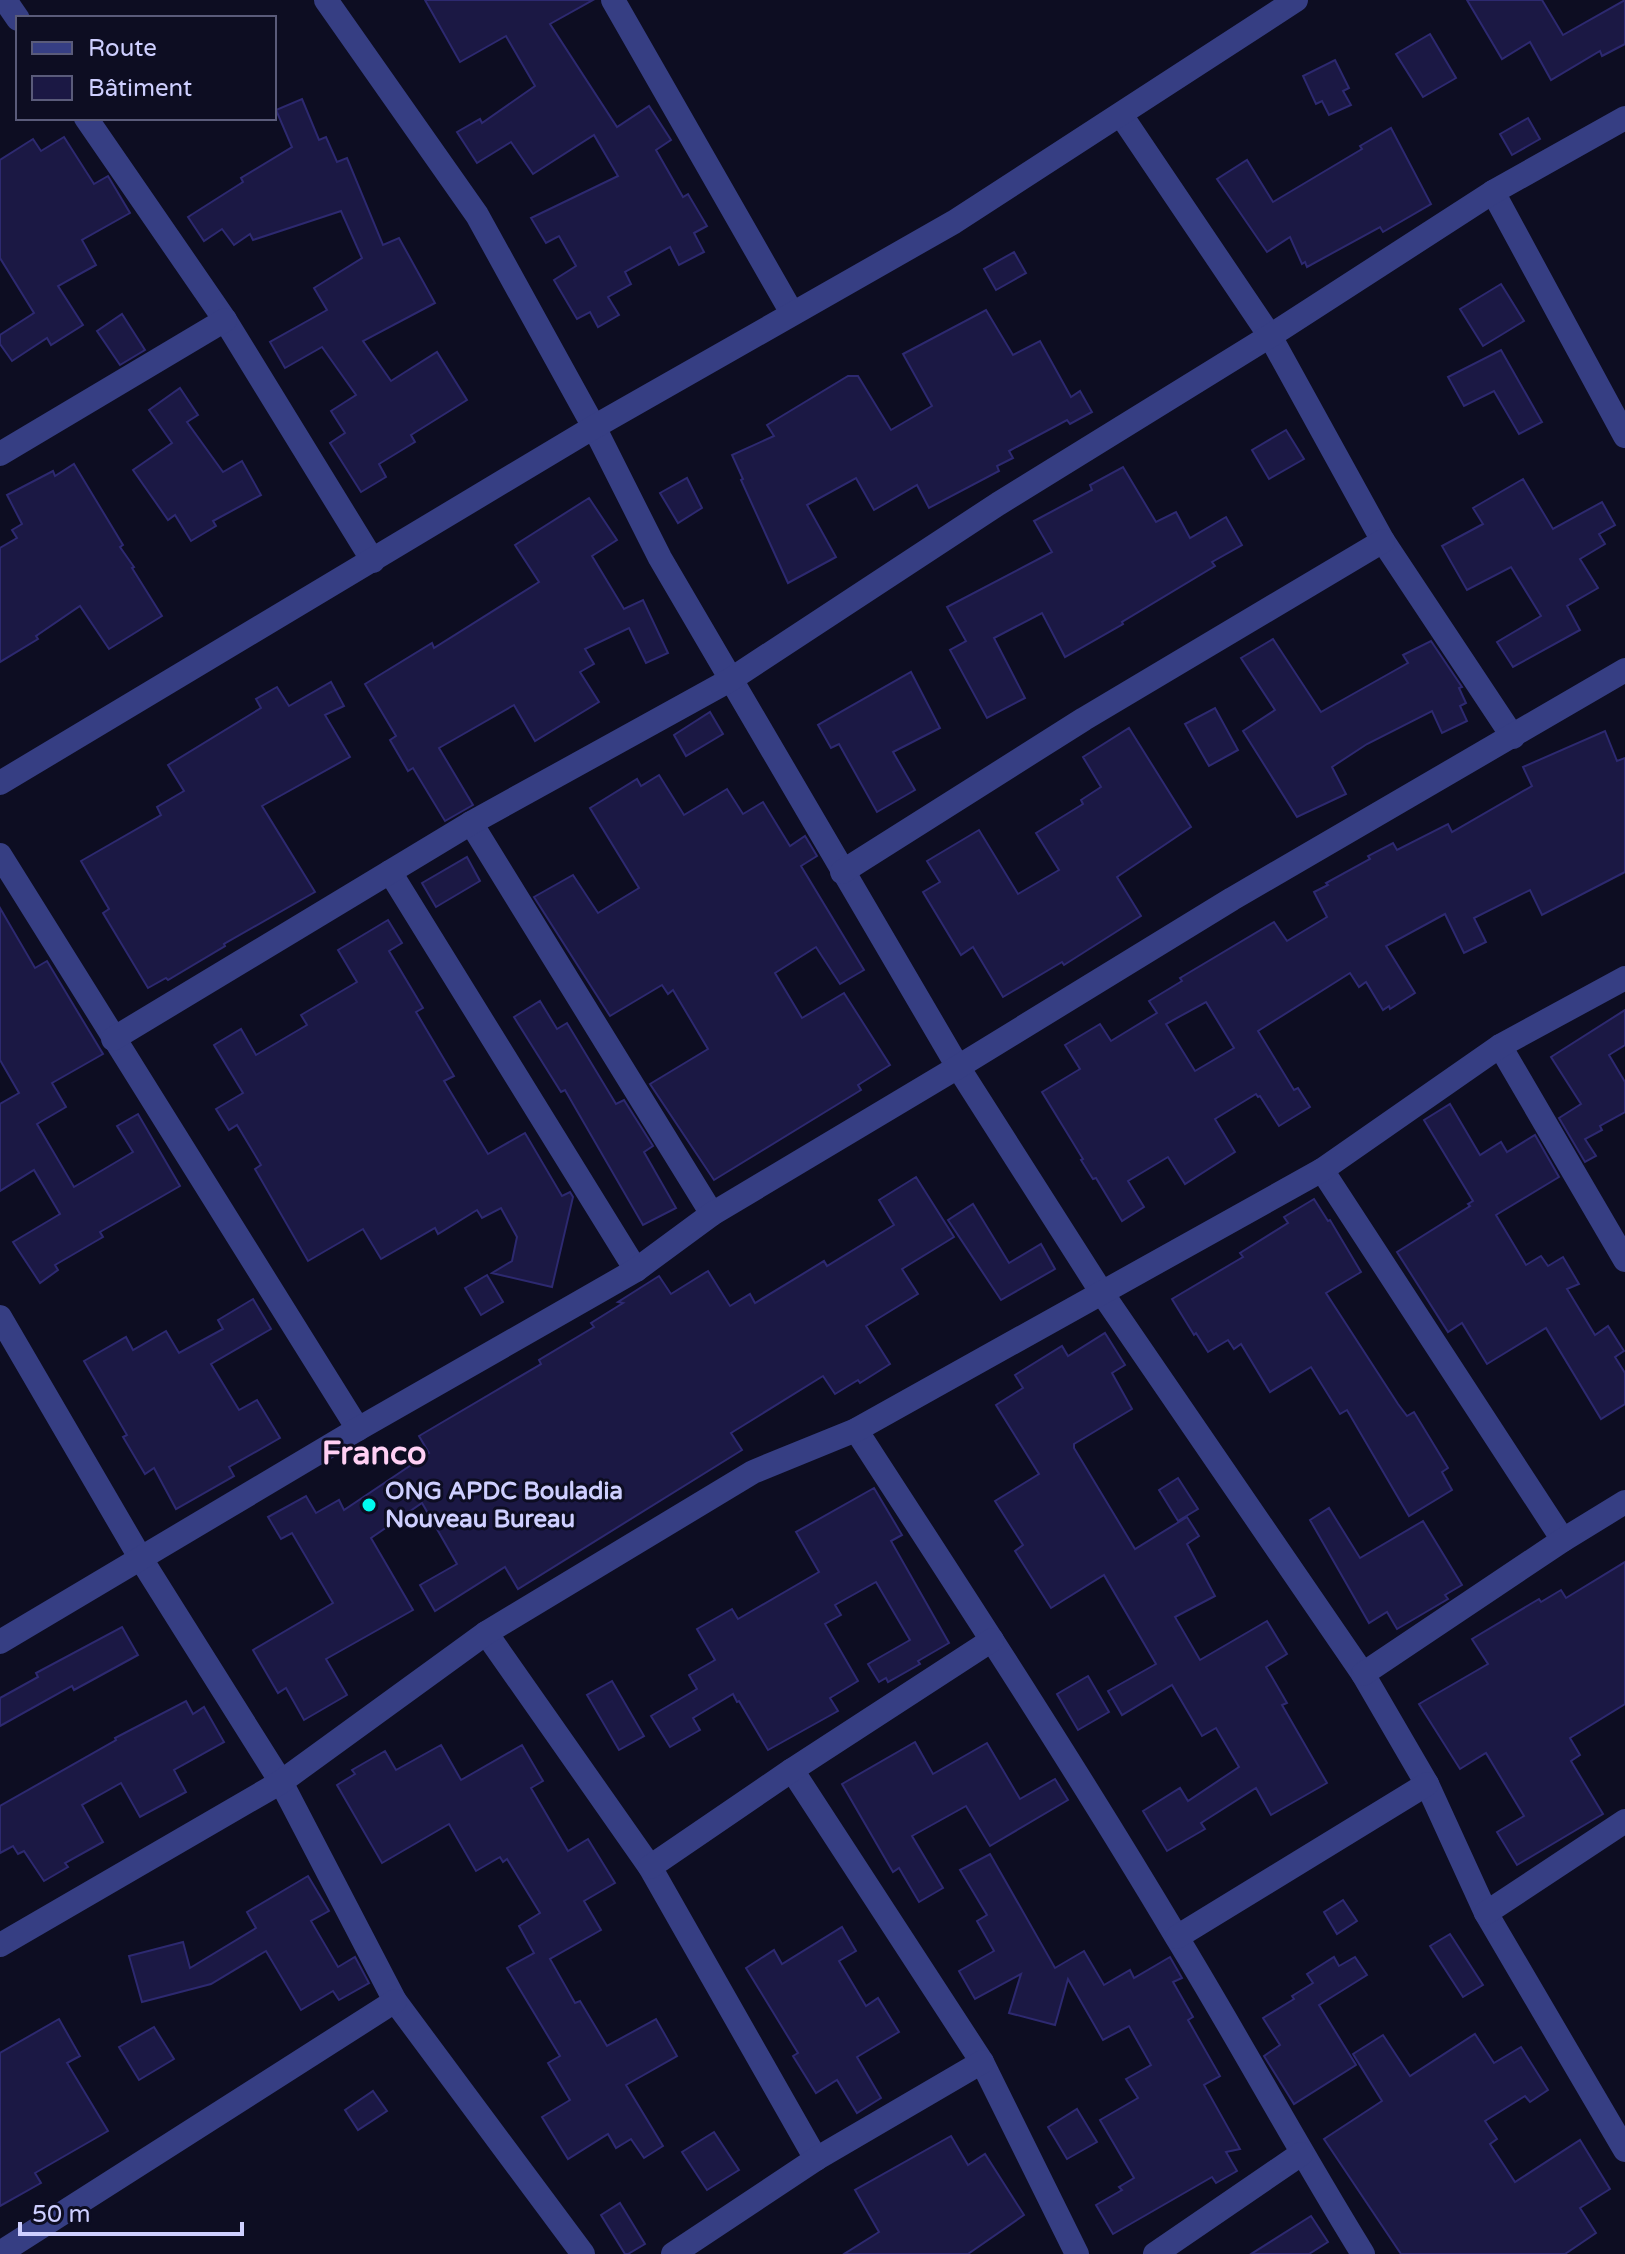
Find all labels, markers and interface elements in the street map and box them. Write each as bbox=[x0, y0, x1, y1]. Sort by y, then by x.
legend bbox=[16, 16, 276, 120]
text: Route bbox=[88, 34, 157, 63]
text: Bâtiment bbox=[88, 74, 192, 103]
district label: Franco bbox=[322, 1435, 426, 1473]
place label: ONG APDC Bouladia Nouveau Bureau bbox=[385, 1477, 623, 1534]
marker: ONG APDC Bouladia Nouveau Bureau bbox=[360, 1496, 378, 1514]
scale bar bbox=[20, 2186, 242, 2236]
text: 50 m bbox=[32, 2200, 90, 2229]

